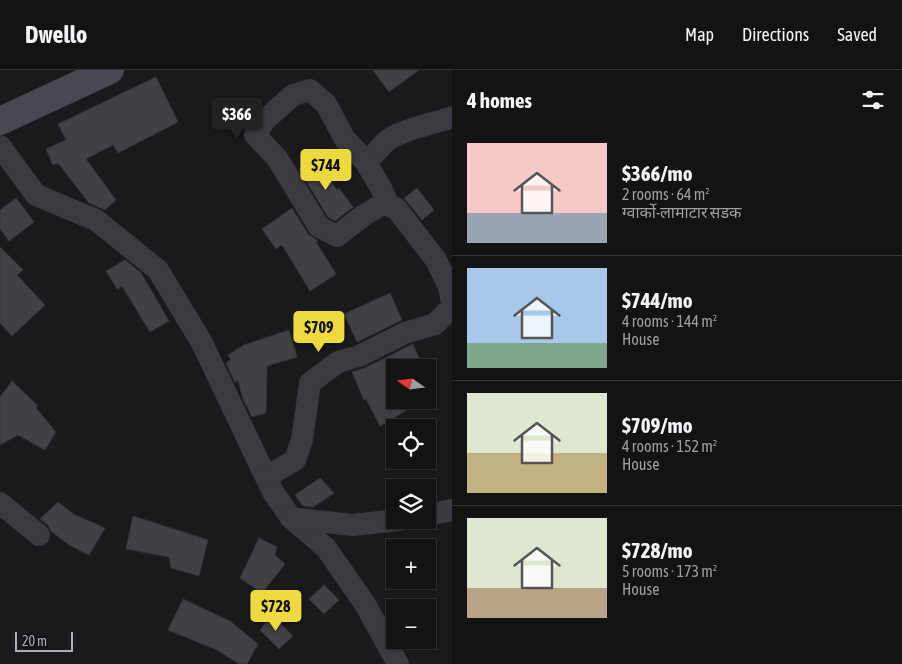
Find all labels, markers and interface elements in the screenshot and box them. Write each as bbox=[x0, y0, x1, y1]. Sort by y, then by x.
text: Dwello bbox=[25, 21, 87, 48]
text: Map bbox=[685, 24, 714, 45]
text: Directions bbox=[742, 24, 809, 45]
text: Saved bbox=[837, 24, 877, 45]
icon: filters bbox=[859, 86, 887, 114]
text: 4 homes bbox=[467, 88, 532, 112]
pin: $366 bbox=[207, 98, 267, 140]
text: $366 bbox=[222, 105, 252, 123]
pin: $744 bbox=[296, 148, 356, 191]
text: $744 bbox=[311, 156, 341, 174]
text: $366/mo bbox=[622, 161, 693, 185]
icon: home bbox=[507, 163, 567, 223]
text: 2 rooms · 64 m² bbox=[622, 185, 710, 203]
text: ग्वार्को-लामाटार सडक bbox=[622, 203, 741, 221]
icon: home bbox=[507, 288, 567, 348]
text: $744/mo bbox=[622, 288, 693, 312]
pin: $709 bbox=[289, 310, 349, 353]
text: 4 rooms · 144 m² bbox=[622, 312, 717, 330]
text: $709 bbox=[304, 318, 334, 336]
text: House bbox=[622, 330, 659, 348]
north arrow bbox=[386, 359, 436, 409]
map controls bbox=[386, 359, 436, 649]
icon: home bbox=[507, 413, 567, 473]
text: $709/mo bbox=[622, 413, 693, 437]
button: locate bbox=[386, 419, 436, 469]
text: 4 rooms · 152 m² bbox=[622, 437, 717, 455]
text: House bbox=[622, 455, 659, 473]
button: layers bbox=[386, 479, 436, 529]
icon: home bbox=[507, 538, 567, 598]
text: $728/mo bbox=[622, 538, 693, 562]
button: + bbox=[386, 539, 436, 589]
text: 5 rooms · 173 m² bbox=[622, 562, 717, 580]
text: House bbox=[622, 580, 659, 598]
pin: $728 bbox=[246, 590, 306, 632]
text: $728 bbox=[261, 597, 291, 615]
button: − bbox=[386, 599, 436, 649]
scale bar bbox=[15, 629, 72, 652]
text: 20 m bbox=[22, 633, 47, 649]

